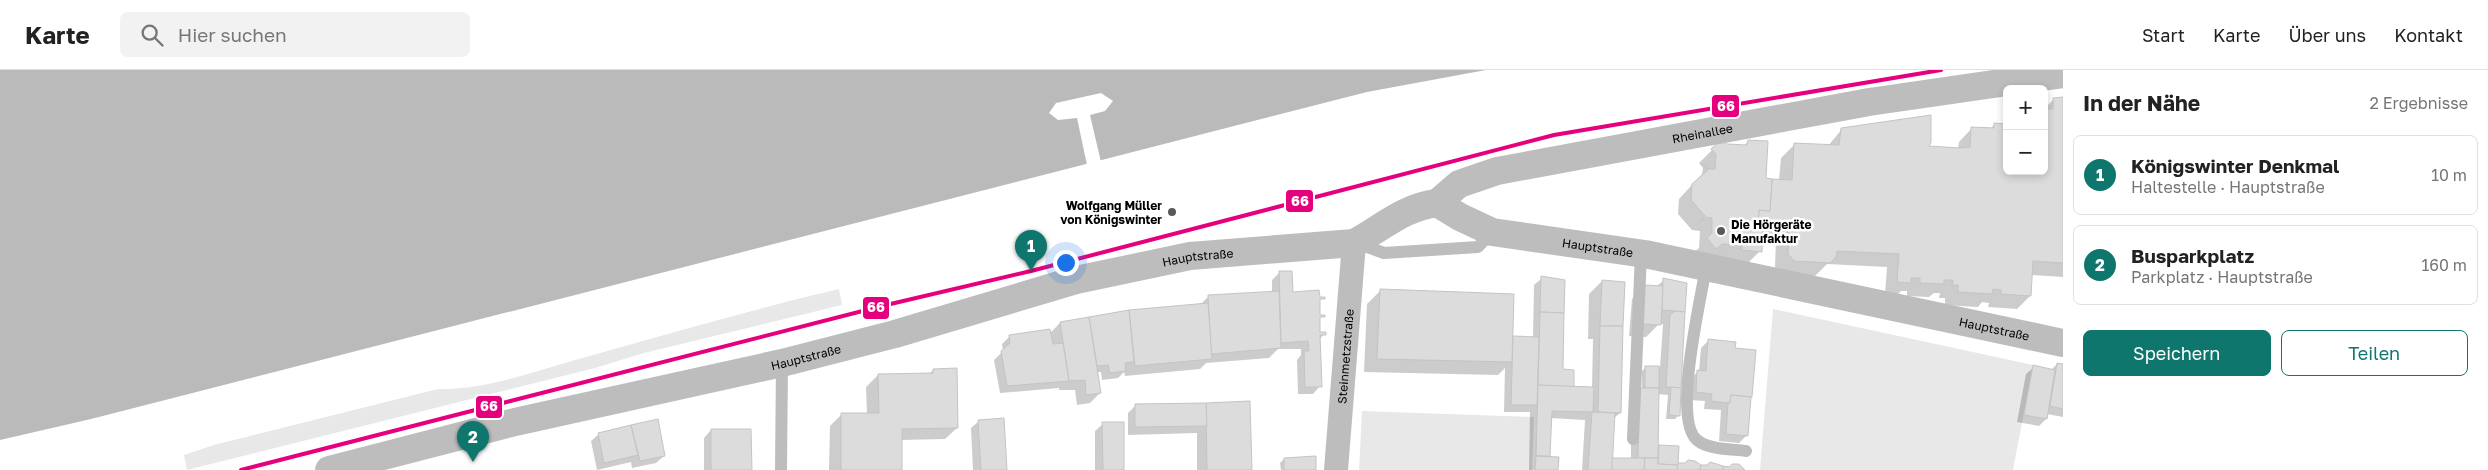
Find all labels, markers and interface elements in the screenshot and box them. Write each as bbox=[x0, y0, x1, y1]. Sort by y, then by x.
search box bbox=[120, 12, 470, 57]
text: Karte bbox=[25, 20, 90, 49]
icon: search bbox=[138, 21, 166, 49]
text: Hier suchen bbox=[178, 23, 287, 46]
text: Start bbox=[2142, 24, 2185, 46]
text: Karte bbox=[2213, 24, 2260, 46]
text: Über uns bbox=[2288, 24, 2366, 46]
text: Kontakt bbox=[2394, 24, 2463, 46]
map controls bbox=[2003, 85, 2048, 175]
button: + bbox=[2003, 85, 2048, 130]
text: In der Nähe bbox=[2083, 90, 2200, 116]
text: 2 Ergebnisse bbox=[2370, 93, 2468, 113]
line badge: 66 bbox=[1711, 94, 1740, 118]
text: 66 bbox=[1717, 97, 1735, 114]
street label: Rheinallee bbox=[1671, 120, 1734, 146]
button: − bbox=[2003, 130, 2048, 175]
text: Königswinter Denkmal bbox=[2131, 154, 2339, 177]
text: 1 bbox=[2096, 165, 2104, 185]
text: 10 m bbox=[2431, 165, 2467, 185]
text: Haltestelle · Hauptstraße bbox=[2131, 177, 2325, 197]
line badge: 66 bbox=[1285, 189, 1314, 213]
text: 66 bbox=[1291, 192, 1309, 209]
place label: Wolfgang Müller von Königswinter bbox=[1060, 198, 1162, 227]
marker: Wolfgang Müller von Königswinter bbox=[1166, 206, 1178, 218]
place label: Die Hörgeräte Manufaktur bbox=[1731, 217, 1812, 246]
marker: Die Hörgeräte Manufaktur bbox=[1715, 225, 1727, 237]
pin: 1 bbox=[1015, 230, 1047, 271]
street label: Hauptstraße bbox=[1561, 235, 1634, 260]
text: Busparkplatz bbox=[2131, 244, 2254, 267]
street label: Hauptstraße bbox=[1161, 245, 1234, 269]
your location bbox=[1053, 250, 1079, 276]
text: 2 bbox=[2095, 255, 2105, 275]
text: 160 m bbox=[2421, 255, 2467, 275]
text: Parkplatz · Hauptstraße bbox=[2131, 267, 2313, 287]
line badge: 66 bbox=[862, 296, 890, 320]
text: 66 bbox=[867, 298, 885, 315]
street label: Steinmetzstraße bbox=[1334, 308, 1356, 404]
street label: Hauptstraße bbox=[1958, 314, 2031, 343]
button: Speichern bbox=[2083, 330, 2271, 376]
button: Teilen bbox=[2281, 330, 2468, 376]
street label: Hauptstraße bbox=[769, 341, 842, 373]
line badge: 66 bbox=[475, 395, 503, 419]
text: 66 bbox=[480, 397, 498, 414]
pin: 2 bbox=[457, 421, 489, 462]

